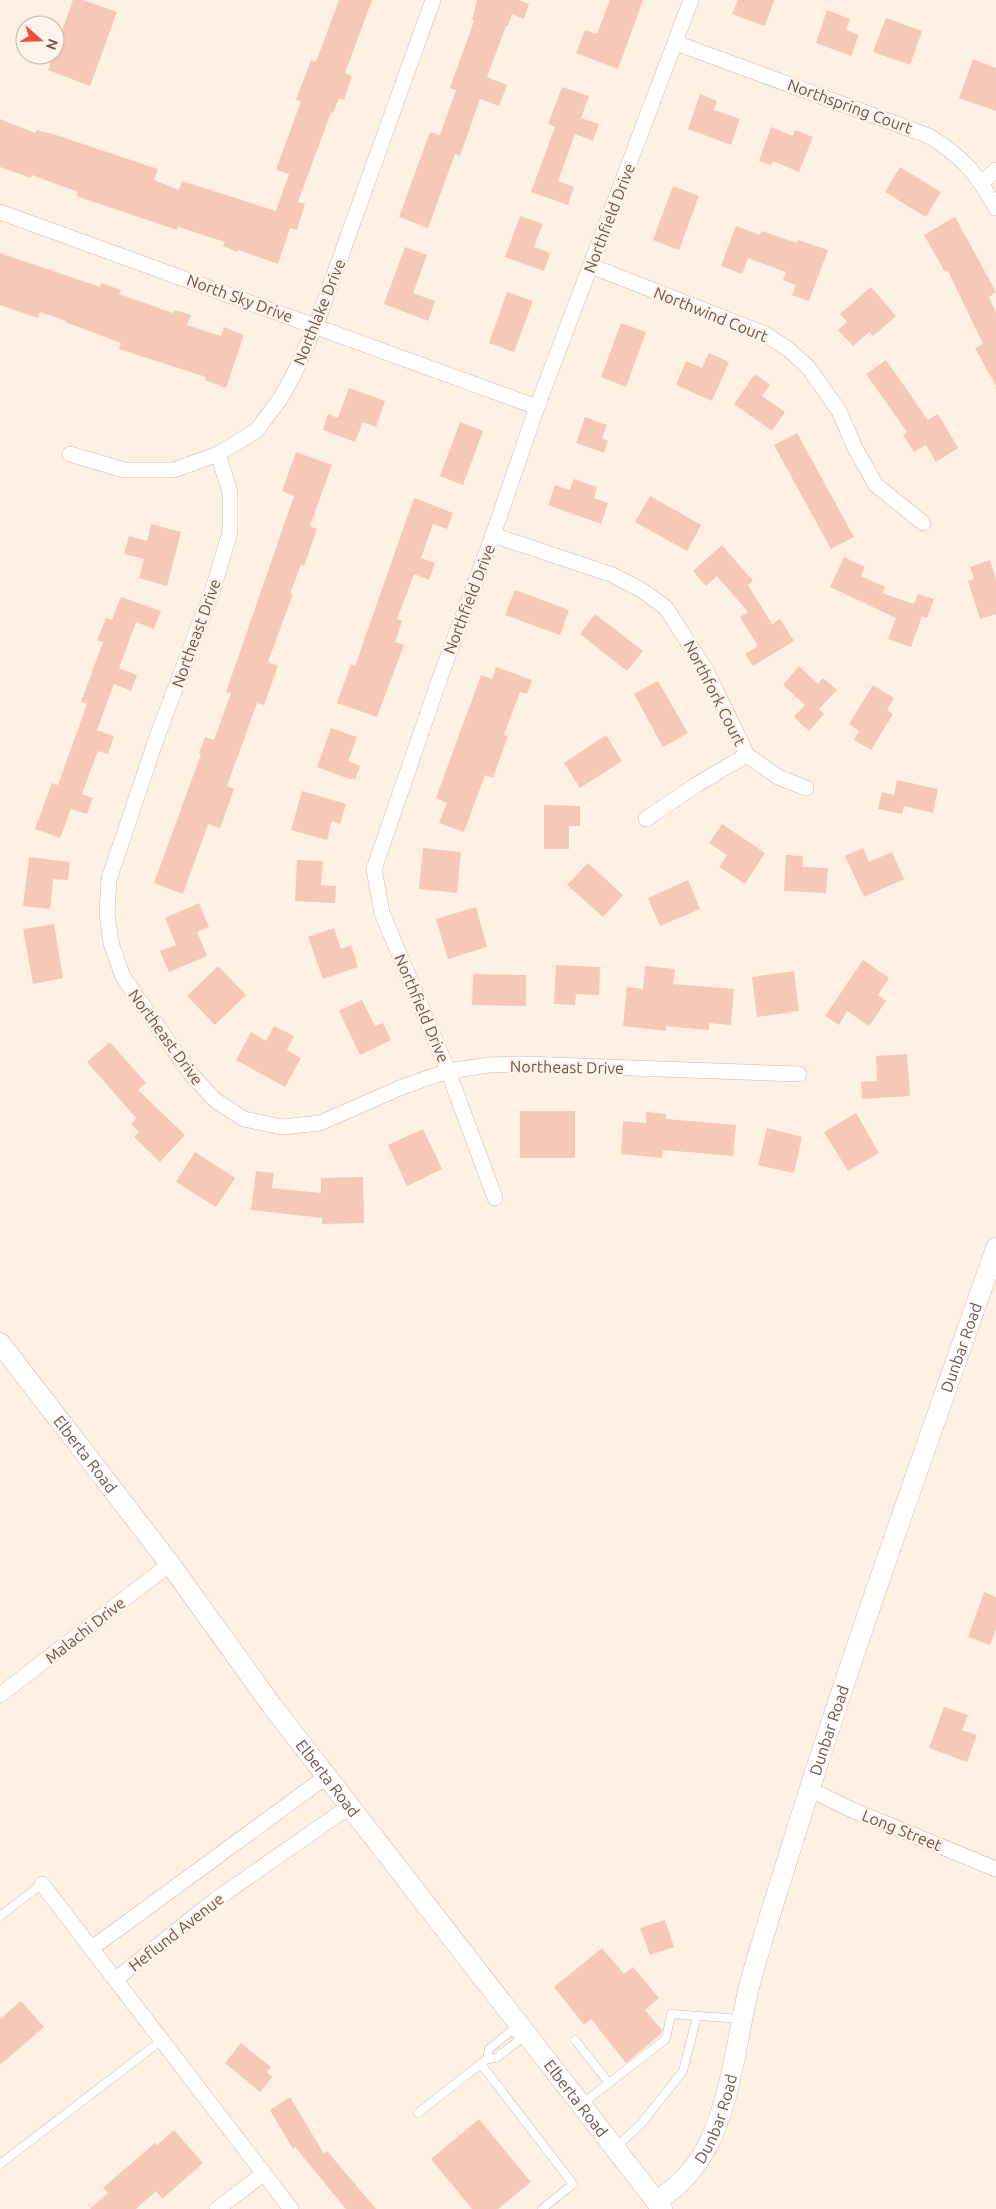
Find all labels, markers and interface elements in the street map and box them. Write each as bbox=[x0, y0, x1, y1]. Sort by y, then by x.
north arrow bbox=[15, 15, 65, 65]
text: N bbox=[43, 37, 62, 52]
street label: Northspring Court bbox=[785, 75, 915, 137]
street label: Northfield Drive bbox=[580, 161, 638, 275]
street label: Northlake Drive bbox=[290, 256, 348, 368]
street label: North Sky Drive bbox=[184, 270, 296, 326]
street label: Northwind Court bbox=[651, 283, 771, 345]
street label: Northfield Drive bbox=[440, 542, 498, 656]
street label: Northeast Drive bbox=[168, 576, 224, 690]
street label: Northfork Court bbox=[681, 637, 750, 749]
street label: Northfield Drive bbox=[391, 951, 453, 1065]
street label: Northeast Drive bbox=[125, 986, 207, 1088]
street label: Northeast Drive bbox=[510, 1057, 624, 1077]
street label: Dunbar Road bbox=[937, 1300, 985, 1395]
street label: Elberta Road bbox=[50, 1412, 121, 1496]
street label: Malachi Drive bbox=[41, 1593, 129, 1667]
street label: Dunbar Road bbox=[806, 1683, 852, 1778]
street label: Elberta Road bbox=[292, 1736, 363, 1820]
street label: Long Street bbox=[860, 1806, 945, 1854]
street label: Heflund Avenue bbox=[125, 1889, 227, 1975]
street label: Elberta Road bbox=[541, 2056, 612, 2140]
street label: Dunbar Road bbox=[690, 2072, 740, 2166]

